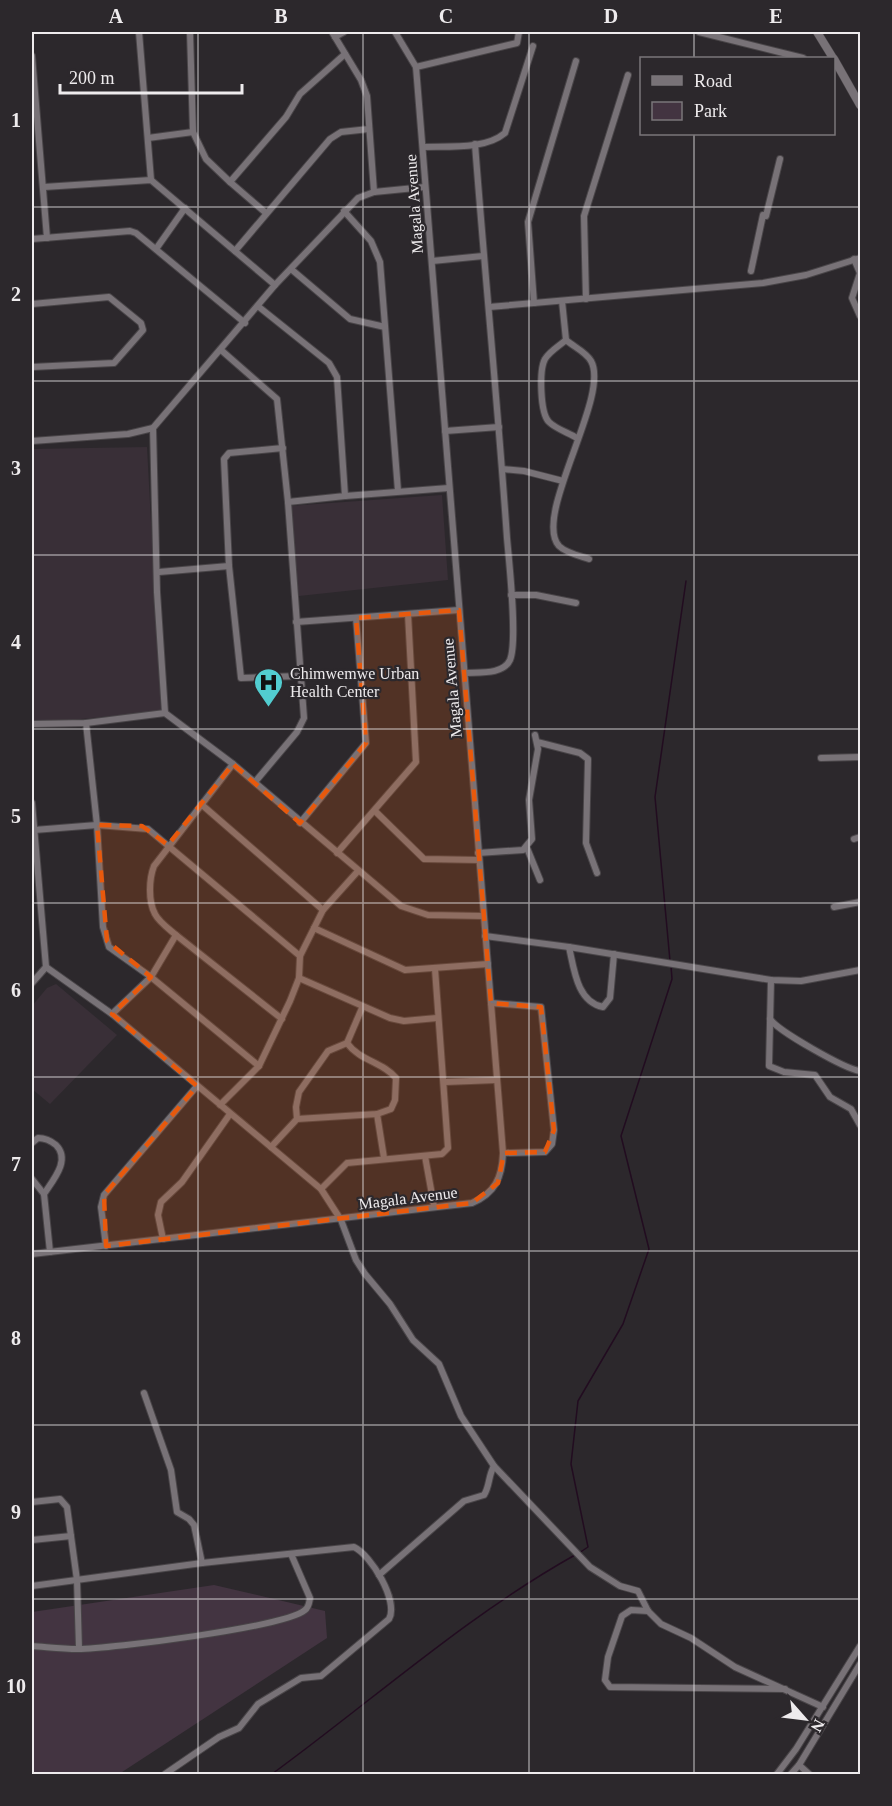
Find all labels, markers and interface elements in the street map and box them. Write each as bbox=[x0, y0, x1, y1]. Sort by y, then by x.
text: A bbox=[109, 5, 124, 27]
text: B bbox=[274, 5, 288, 27]
text: C bbox=[439, 5, 453, 27]
text: D bbox=[604, 5, 618, 27]
text: E bbox=[769, 5, 783, 27]
scale bar bbox=[60, 57, 242, 95]
legend bbox=[640, 57, 835, 135]
text: 200 m bbox=[69, 68, 115, 88]
text: Road bbox=[694, 71, 732, 91]
text: Park bbox=[694, 101, 727, 121]
text: 1 bbox=[11, 109, 21, 131]
street label: Magala Avenue bbox=[402, 154, 427, 254]
text: 2 bbox=[11, 283, 21, 305]
text: 3 bbox=[11, 457, 21, 479]
text: 4 bbox=[11, 631, 21, 653]
street label: Magala Avenue bbox=[439, 638, 466, 738]
place label: Chimwemwe Urban Health Center bbox=[290, 665, 419, 700]
hospital icon: Chimwemwe Urban Health Center bbox=[253, 666, 285, 708]
text: 5 bbox=[11, 805, 21, 827]
text: 6 bbox=[11, 979, 21, 1001]
text: 7 bbox=[11, 1153, 21, 1175]
street label: Magala Avenue bbox=[357, 1183, 459, 1214]
text: 8 bbox=[11, 1327, 21, 1349]
text: 9 bbox=[11, 1501, 21, 1523]
text: 10 bbox=[6, 1675, 26, 1697]
north arrow bbox=[775, 1689, 835, 1749]
text: N bbox=[807, 1717, 828, 1735]

